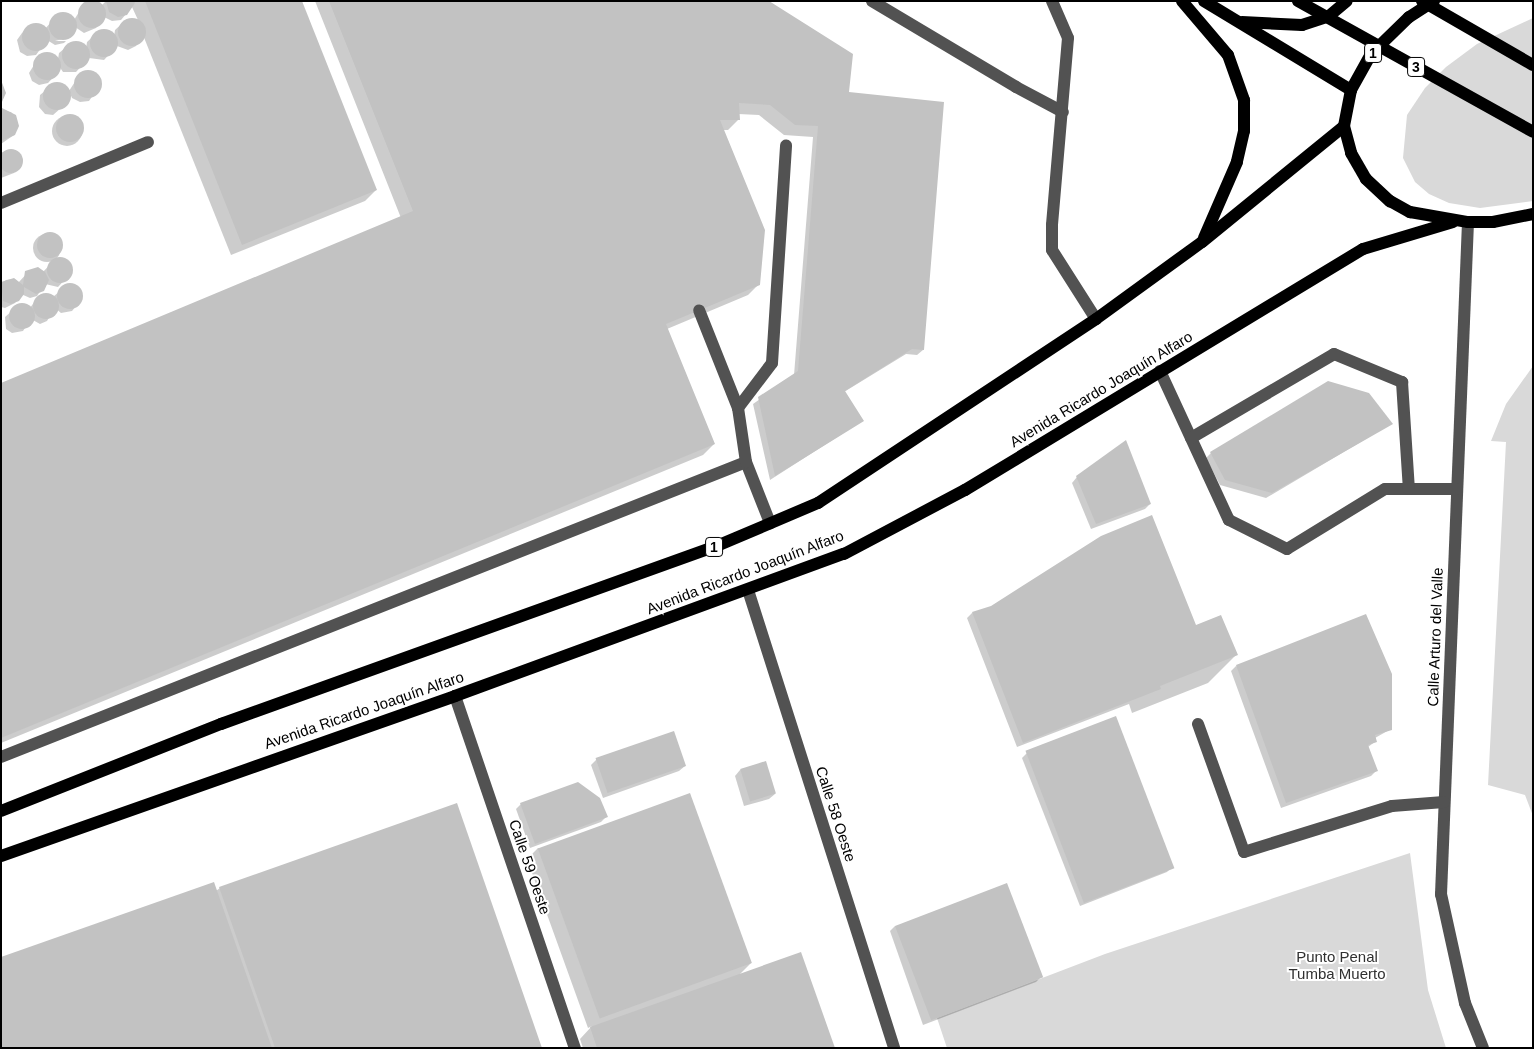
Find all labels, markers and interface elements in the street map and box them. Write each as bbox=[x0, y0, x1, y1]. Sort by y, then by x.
road number: 1 bbox=[1363, 42, 1383, 64]
road number: 3 bbox=[1406, 56, 1426, 78]
street label: Avenida Ricardo Joaquín Alfaro bbox=[1006, 327, 1196, 451]
street label: Avenida Ricardo Joaquín Alfaro bbox=[643, 526, 847, 618]
road number: 1 bbox=[704, 536, 724, 558]
street label: Calle Arturo del Valle bbox=[1424, 567, 1446, 707]
street label: Avenida Ricardo Joaquín Alfaro bbox=[261, 667, 467, 753]
street label: Calle 58 Oeste bbox=[812, 764, 860, 864]
street label: Calle 59 Oeste bbox=[505, 817, 555, 917]
park label: Punto Penal Tumba Muerto bbox=[1289, 947, 1385, 982]

